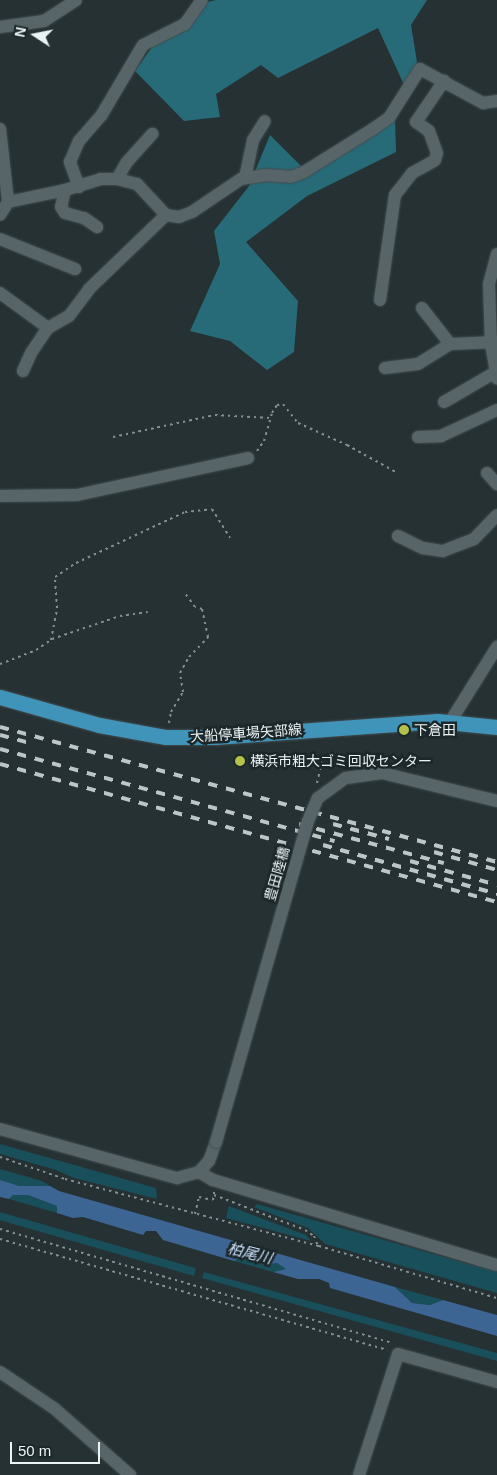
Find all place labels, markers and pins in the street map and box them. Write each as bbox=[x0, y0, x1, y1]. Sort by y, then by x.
place label: 下倉田 bbox=[414, 722, 456, 738]
marker: 下倉田 bbox=[398, 724, 410, 736]
place label: 横浜市粗大ゴミ回収センター bbox=[250, 753, 432, 769]
marker: 横浜市粗大ゴミ回収センター bbox=[234, 755, 246, 767]

